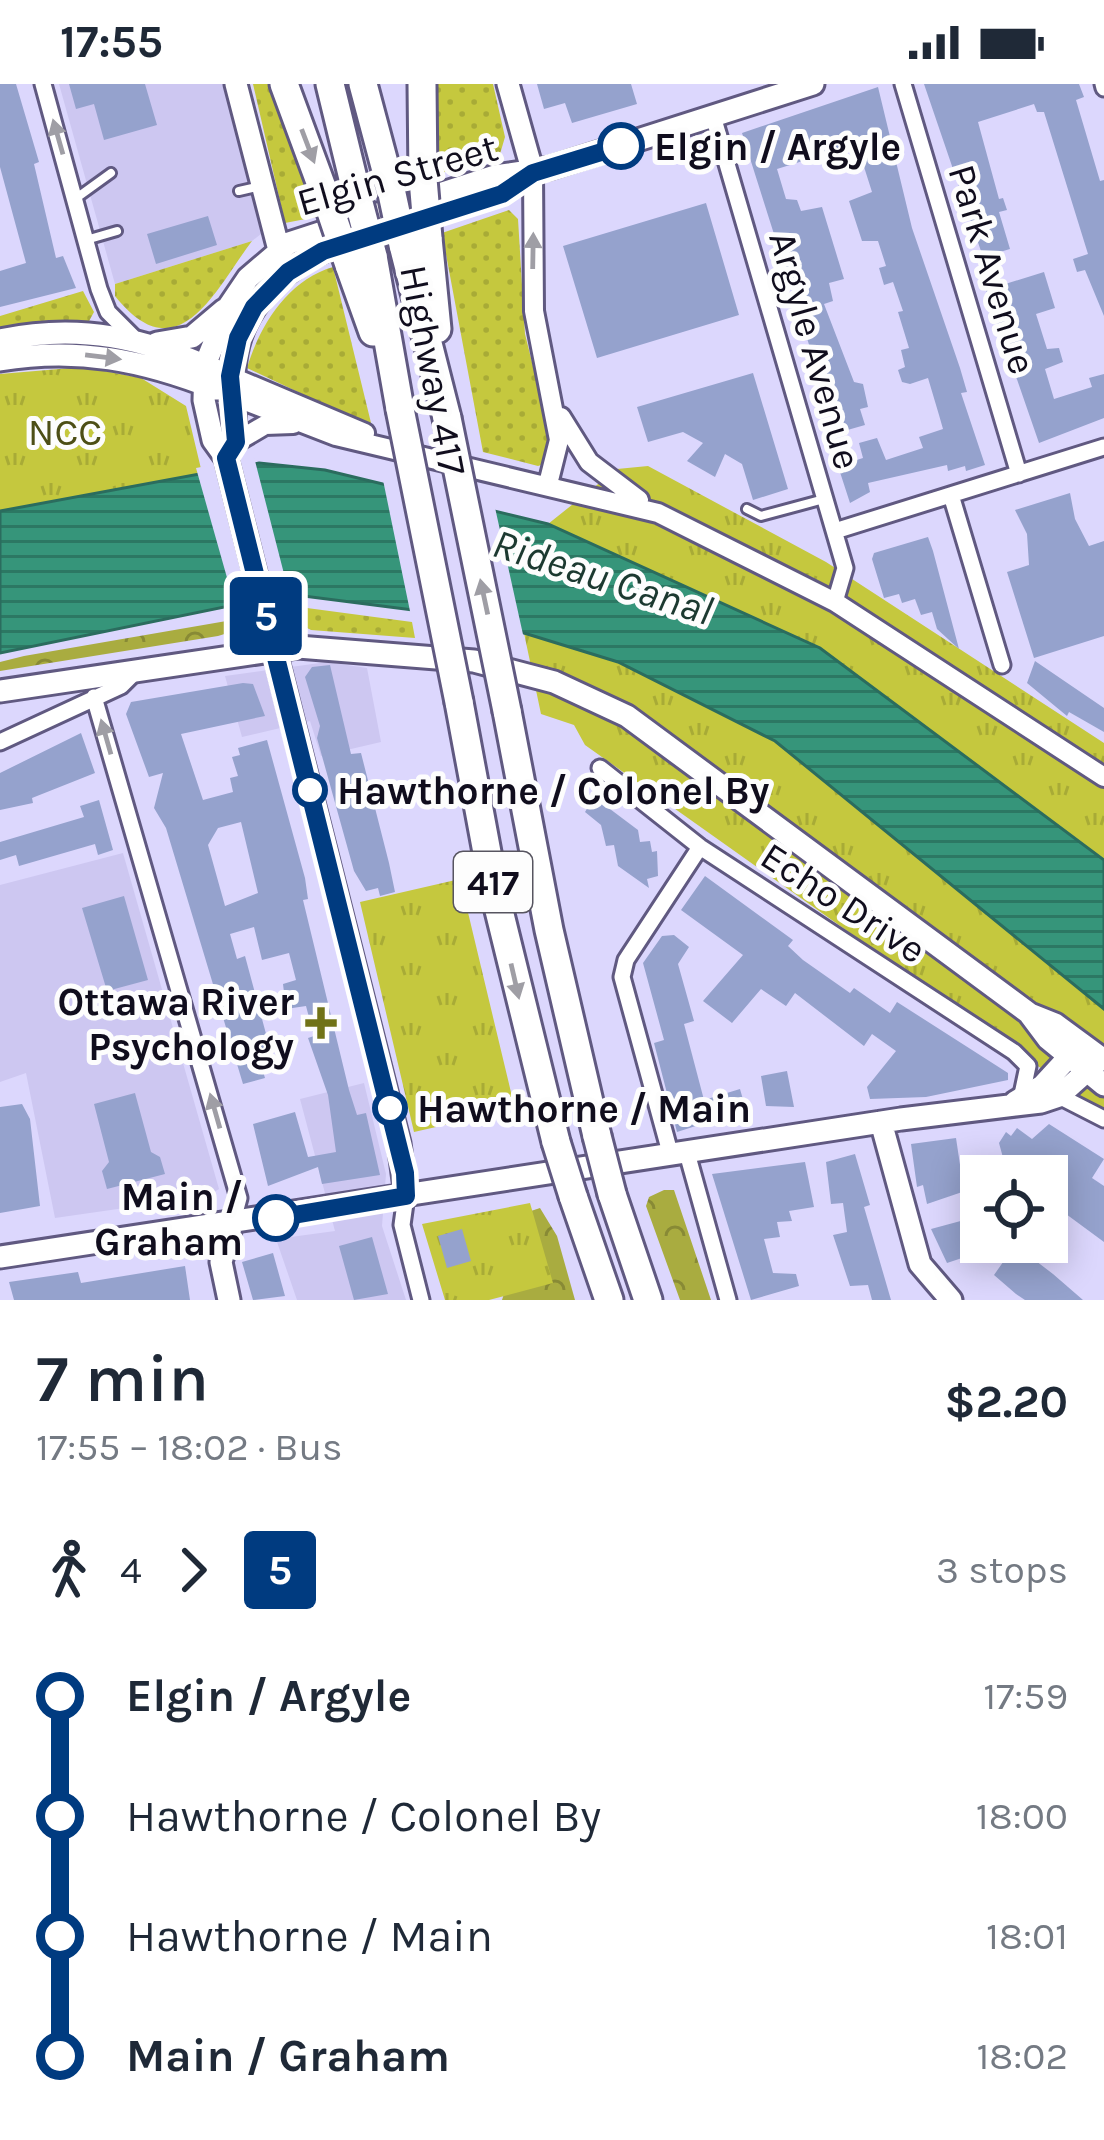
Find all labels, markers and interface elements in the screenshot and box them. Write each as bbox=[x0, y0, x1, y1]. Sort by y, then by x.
text: 17:55 bbox=[60, 16, 163, 68]
one-way arrow bbox=[47, 118, 66, 155]
street label: Elgin Street bbox=[292, 124, 503, 226]
marker: Elgin / Argyle bbox=[599, 124, 643, 168]
place label: Elgin / Argyle bbox=[654, 124, 901, 170]
one-way arrow bbox=[299, 129, 318, 165]
street label: Park Avenue bbox=[938, 159, 1046, 380]
street label: Argyle Avenue bbox=[759, 226, 871, 474]
one-way arrow bbox=[523, 231, 543, 269]
street label: Highway 417 bbox=[390, 261, 476, 479]
one-way arrow bbox=[85, 347, 123, 366]
park label: NCC bbox=[28, 409, 102, 455]
water label: Rideau Canal bbox=[486, 518, 719, 636]
line badge: 5 bbox=[227, 577, 305, 655]
one-way arrow bbox=[474, 577, 493, 615]
text: 5 bbox=[254, 591, 278, 641]
one-way arrow bbox=[96, 718, 114, 754]
place label: Hawthorne / Colonel By bbox=[337, 768, 770, 814]
marker: Hawthorne / Colonel By bbox=[294, 774, 326, 806]
street label: Echo Drive bbox=[752, 833, 935, 973]
road number: 417 bbox=[454, 852, 532, 912]
one-way arrow bbox=[506, 963, 525, 1001]
place label: Ottawa River Psychology bbox=[57, 979, 295, 1070]
marker: Ottawa River Psychology bbox=[305, 1007, 337, 1039]
place label: Hawthorne / Main bbox=[417, 1086, 751, 1132]
one-way arrow bbox=[205, 1092, 223, 1129]
marker: Hawthorne / Main bbox=[374, 1092, 406, 1124]
map controls bbox=[960, 1155, 1068, 1263]
button: locate bbox=[960, 1155, 1068, 1263]
place label: Main / Graham bbox=[94, 1174, 243, 1265]
marker: Main / Graham bbox=[254, 1196, 298, 1240]
text: 7 min bbox=[36, 1340, 209, 1418]
text: $2.20 bbox=[944, 1376, 1068, 1428]
text: 17:55 – 18:02 · Bus bbox=[36, 1424, 343, 1470]
icon: walk bbox=[36, 1537, 102, 1603]
icon: forward bbox=[160, 1537, 226, 1603]
text: 5 bbox=[268, 1545, 292, 1595]
text: 4 bbox=[120, 1547, 142, 1593]
text: 3 stops bbox=[936, 1547, 1068, 1593]
text: Elgin / Argyle bbox=[126, 1670, 411, 1722]
text: 17:59 bbox=[983, 1673, 1068, 1719]
text: Hawthorne / Colonel By bbox=[126, 1790, 601, 1842]
text: 18:00 bbox=[976, 1793, 1068, 1839]
text: Hawthorne / Main bbox=[126, 1910, 493, 1962]
text: 18:01 bbox=[986, 1913, 1068, 1959]
text: Main / Graham bbox=[126, 2030, 450, 2082]
text: 18:02 bbox=[976, 2033, 1068, 2079]

